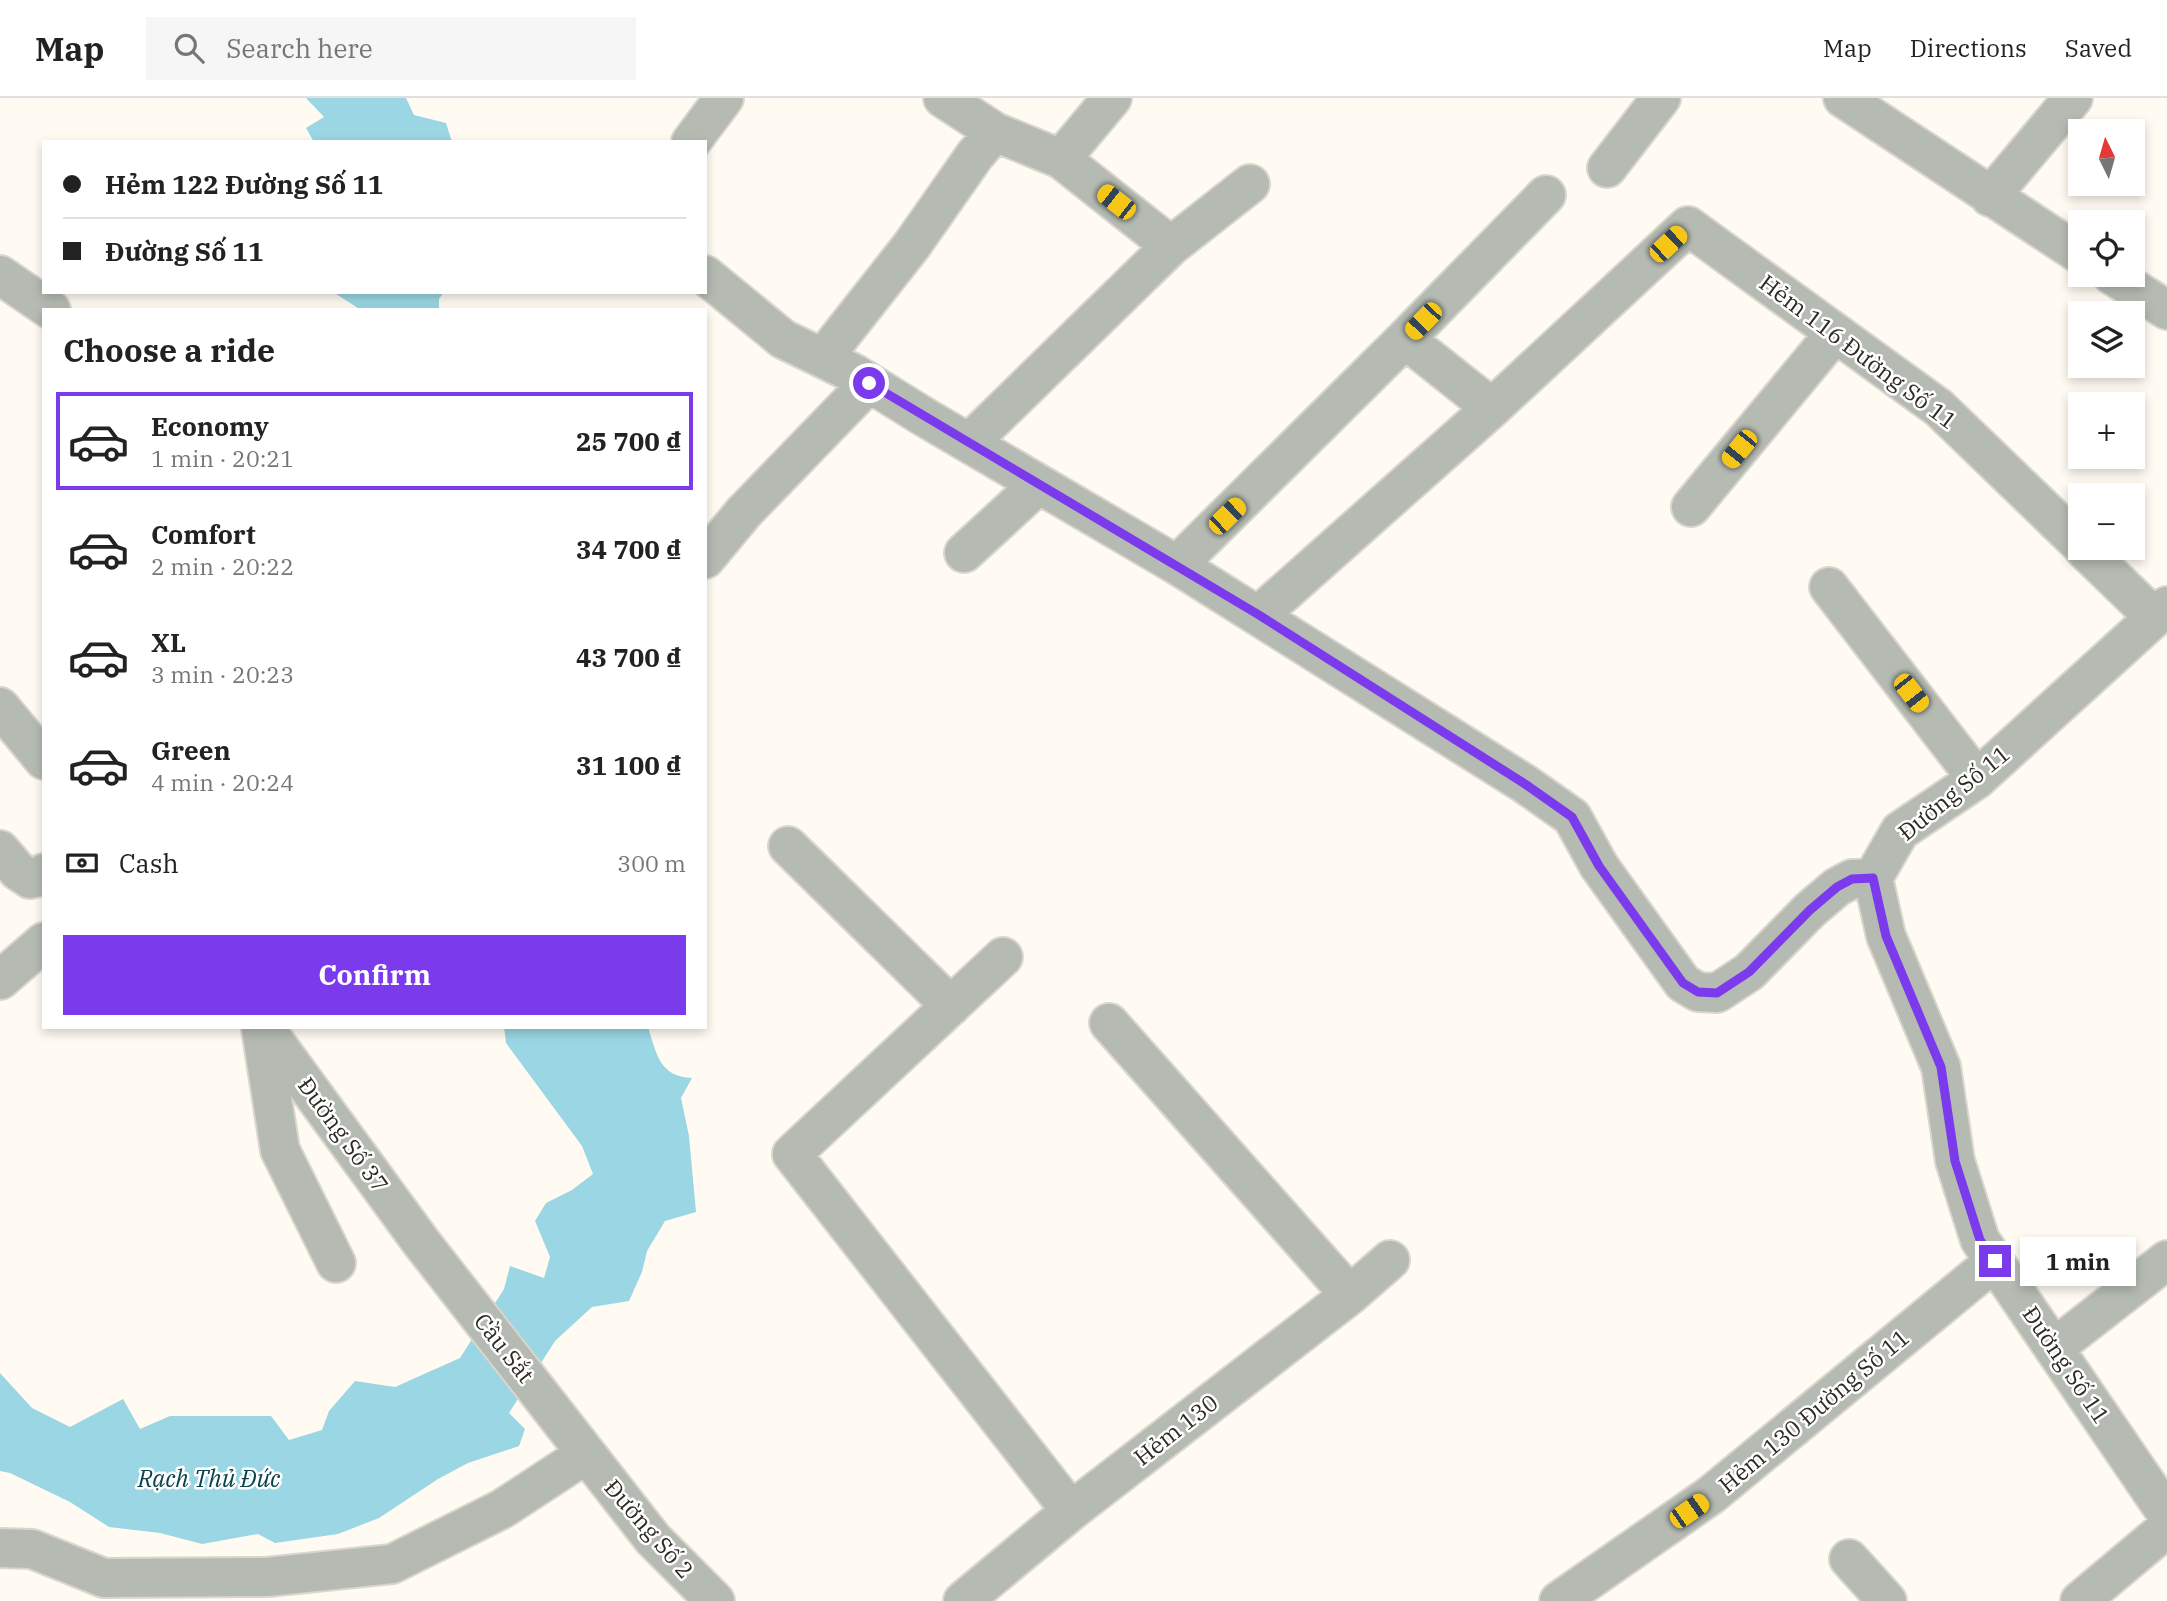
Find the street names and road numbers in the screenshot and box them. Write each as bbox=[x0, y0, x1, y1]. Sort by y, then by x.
street label: Hẻm 116 Đường Số 11 bbox=[1754, 267, 1963, 435]
street label: Đường Số 11 bbox=[1891, 738, 2015, 846]
street label: Đường Số 37 bbox=[292, 1071, 396, 1198]
street label: Đường Số 11 bbox=[2017, 1300, 2117, 1429]
street label: Cầu Sắt bbox=[468, 1306, 541, 1388]
street label: Hẻm 130 Đường Số 11 bbox=[1712, 1322, 1915, 1499]
street label: Hẻm 130 bbox=[1127, 1387, 1224, 1472]
street label: Đường Số 2 bbox=[599, 1473, 701, 1584]

